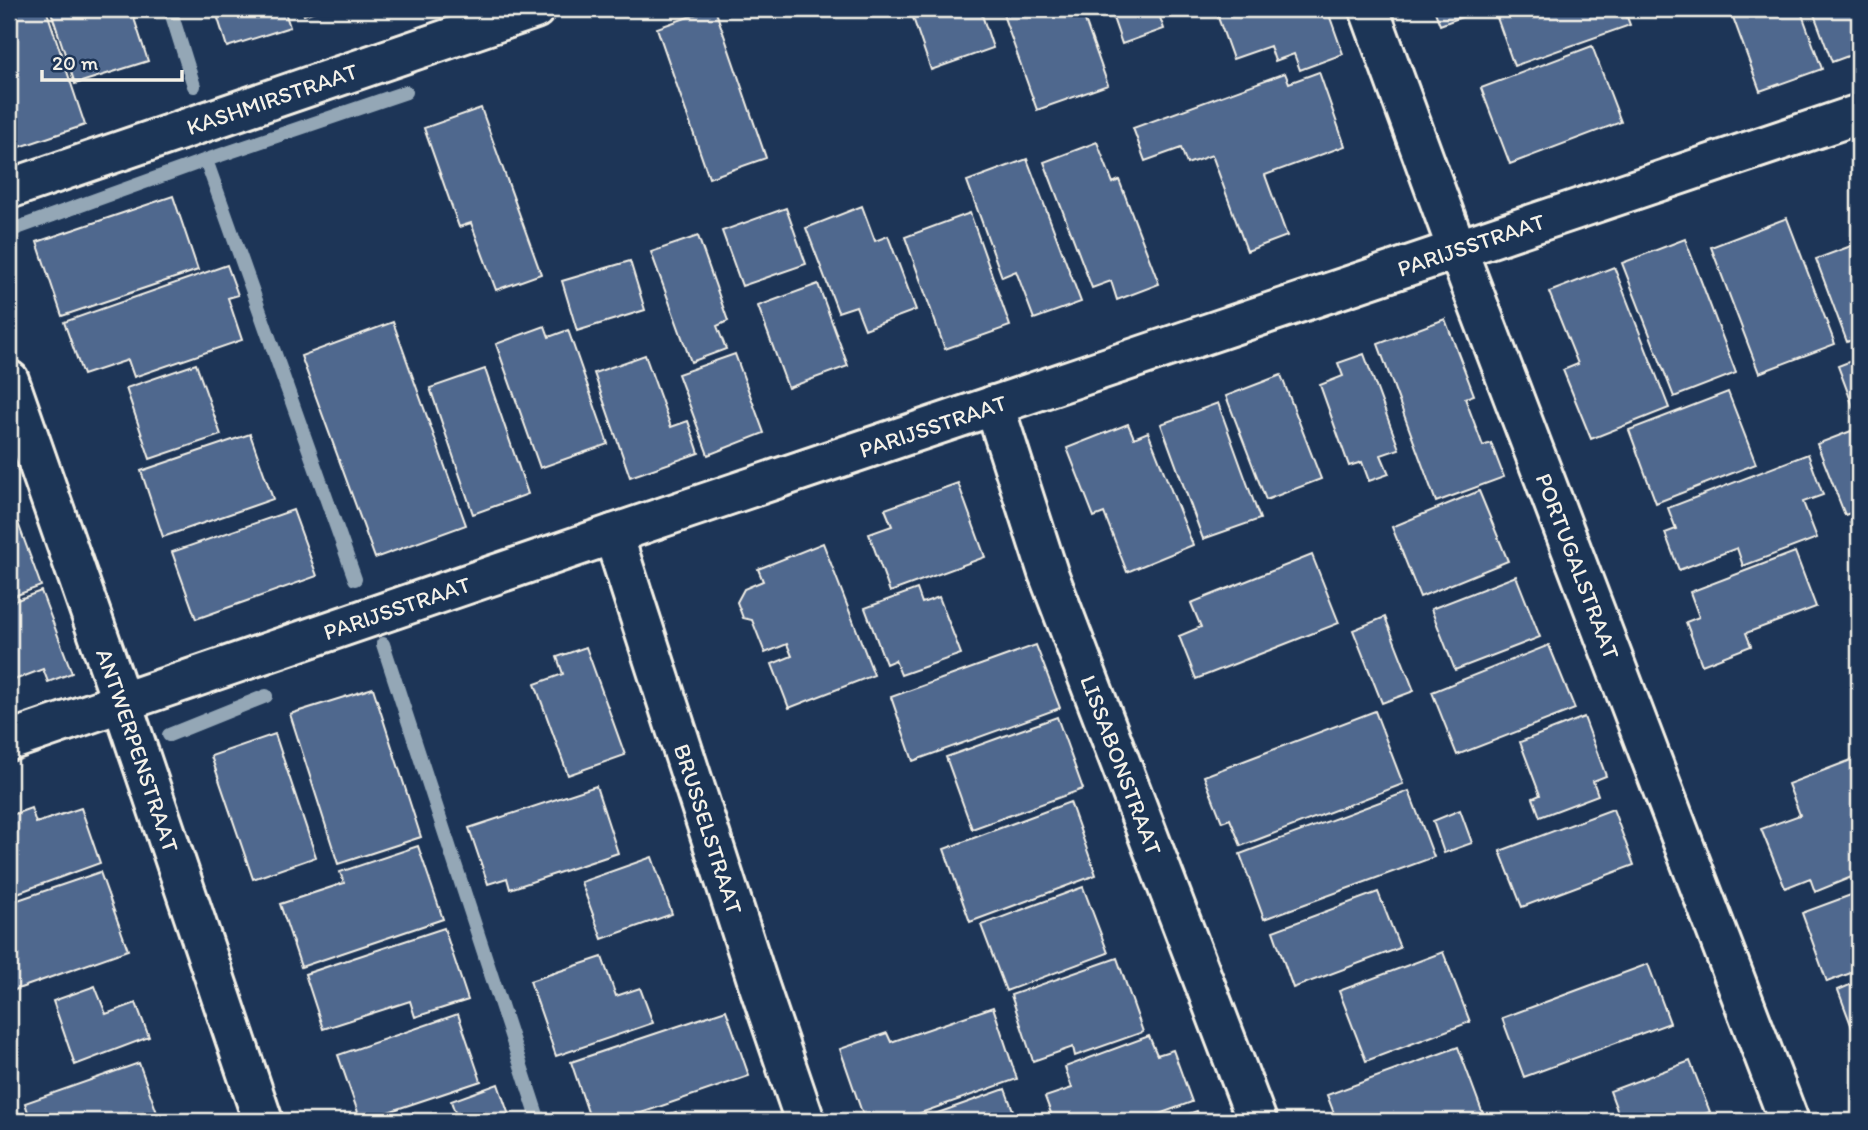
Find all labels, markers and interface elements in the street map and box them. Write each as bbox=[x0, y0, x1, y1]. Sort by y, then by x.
scale bar bbox=[42, 38, 182, 82]
text: 20 m bbox=[52, 50, 99, 75]
street label: KASHMIRSTRAAT bbox=[183, 57, 361, 141]
street label: PARIJSSTRAAT bbox=[1394, 207, 1548, 283]
street label: PARIJSSTRAAT bbox=[856, 388, 1010, 464]
street label: PORTUGALSTRAAT bbox=[1530, 469, 1626, 663]
street label: PARIJSSTRAAT bbox=[320, 570, 474, 646]
street label: ANTWERPENSTRAAT bbox=[90, 645, 185, 856]
street label: LISSABONSTRAAT bbox=[1074, 671, 1168, 859]
street label: BRUSSELSTRAAT bbox=[668, 740, 749, 918]

